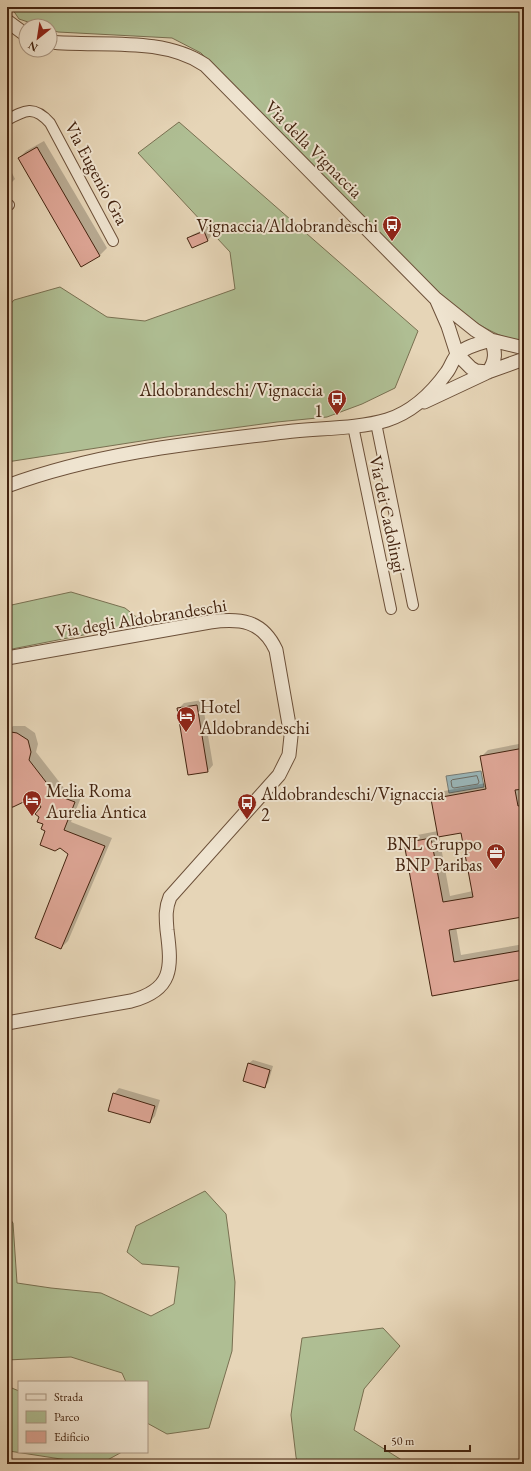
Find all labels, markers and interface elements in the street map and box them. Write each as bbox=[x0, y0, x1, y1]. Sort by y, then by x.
north arrow bbox=[18, 18, 58, 58]
text: N bbox=[26, 38, 40, 55]
street label: Via della Vignaccia bbox=[260, 95, 368, 203]
street label: Via Eugenio Gra bbox=[60, 117, 134, 230]
place label: Vignaccia/Aldobrandeschi bbox=[197, 214, 379, 237]
bus stop icon: Vignaccia/Aldobrandeschi bbox=[381, 214, 403, 242]
place label: Aldobrandeschi/Vignaccia 1 bbox=[139, 378, 324, 422]
bus stop icon: Aldobrandeschi/Vignaccia 1 bbox=[326, 388, 348, 416]
street label: Via dei Cadolingi bbox=[364, 453, 412, 575]
street label: Via degli Aldobrandeschi bbox=[54, 593, 229, 643]
place label: Hotel Aldobrandeschi bbox=[199, 695, 310, 739]
hotel icon: Hotel Aldobrandeschi bbox=[175, 705, 197, 733]
place label: Melia Roma Aurelia Antica bbox=[45, 779, 148, 823]
place label: Aldobrandeschi/Vignaccia 2 bbox=[260, 782, 445, 826]
hotel icon: Melia Roma Aurelia Antica bbox=[21, 789, 43, 817]
bus stop icon: Aldobrandeschi/Vignaccia 2 bbox=[236, 792, 258, 820]
place label: BNL Gruppo BNP Paribas bbox=[387, 832, 482, 876]
office icon: BNL Gruppo BNP Paribas bbox=[485, 842, 507, 870]
legend bbox=[18, 1381, 148, 1453]
text: Strada bbox=[54, 1389, 83, 1405]
text: Parco bbox=[54, 1409, 79, 1425]
scale bar bbox=[385, 1427, 470, 1453]
text: Edificio bbox=[54, 1429, 90, 1445]
text: 50 m bbox=[391, 1433, 415, 1449]

